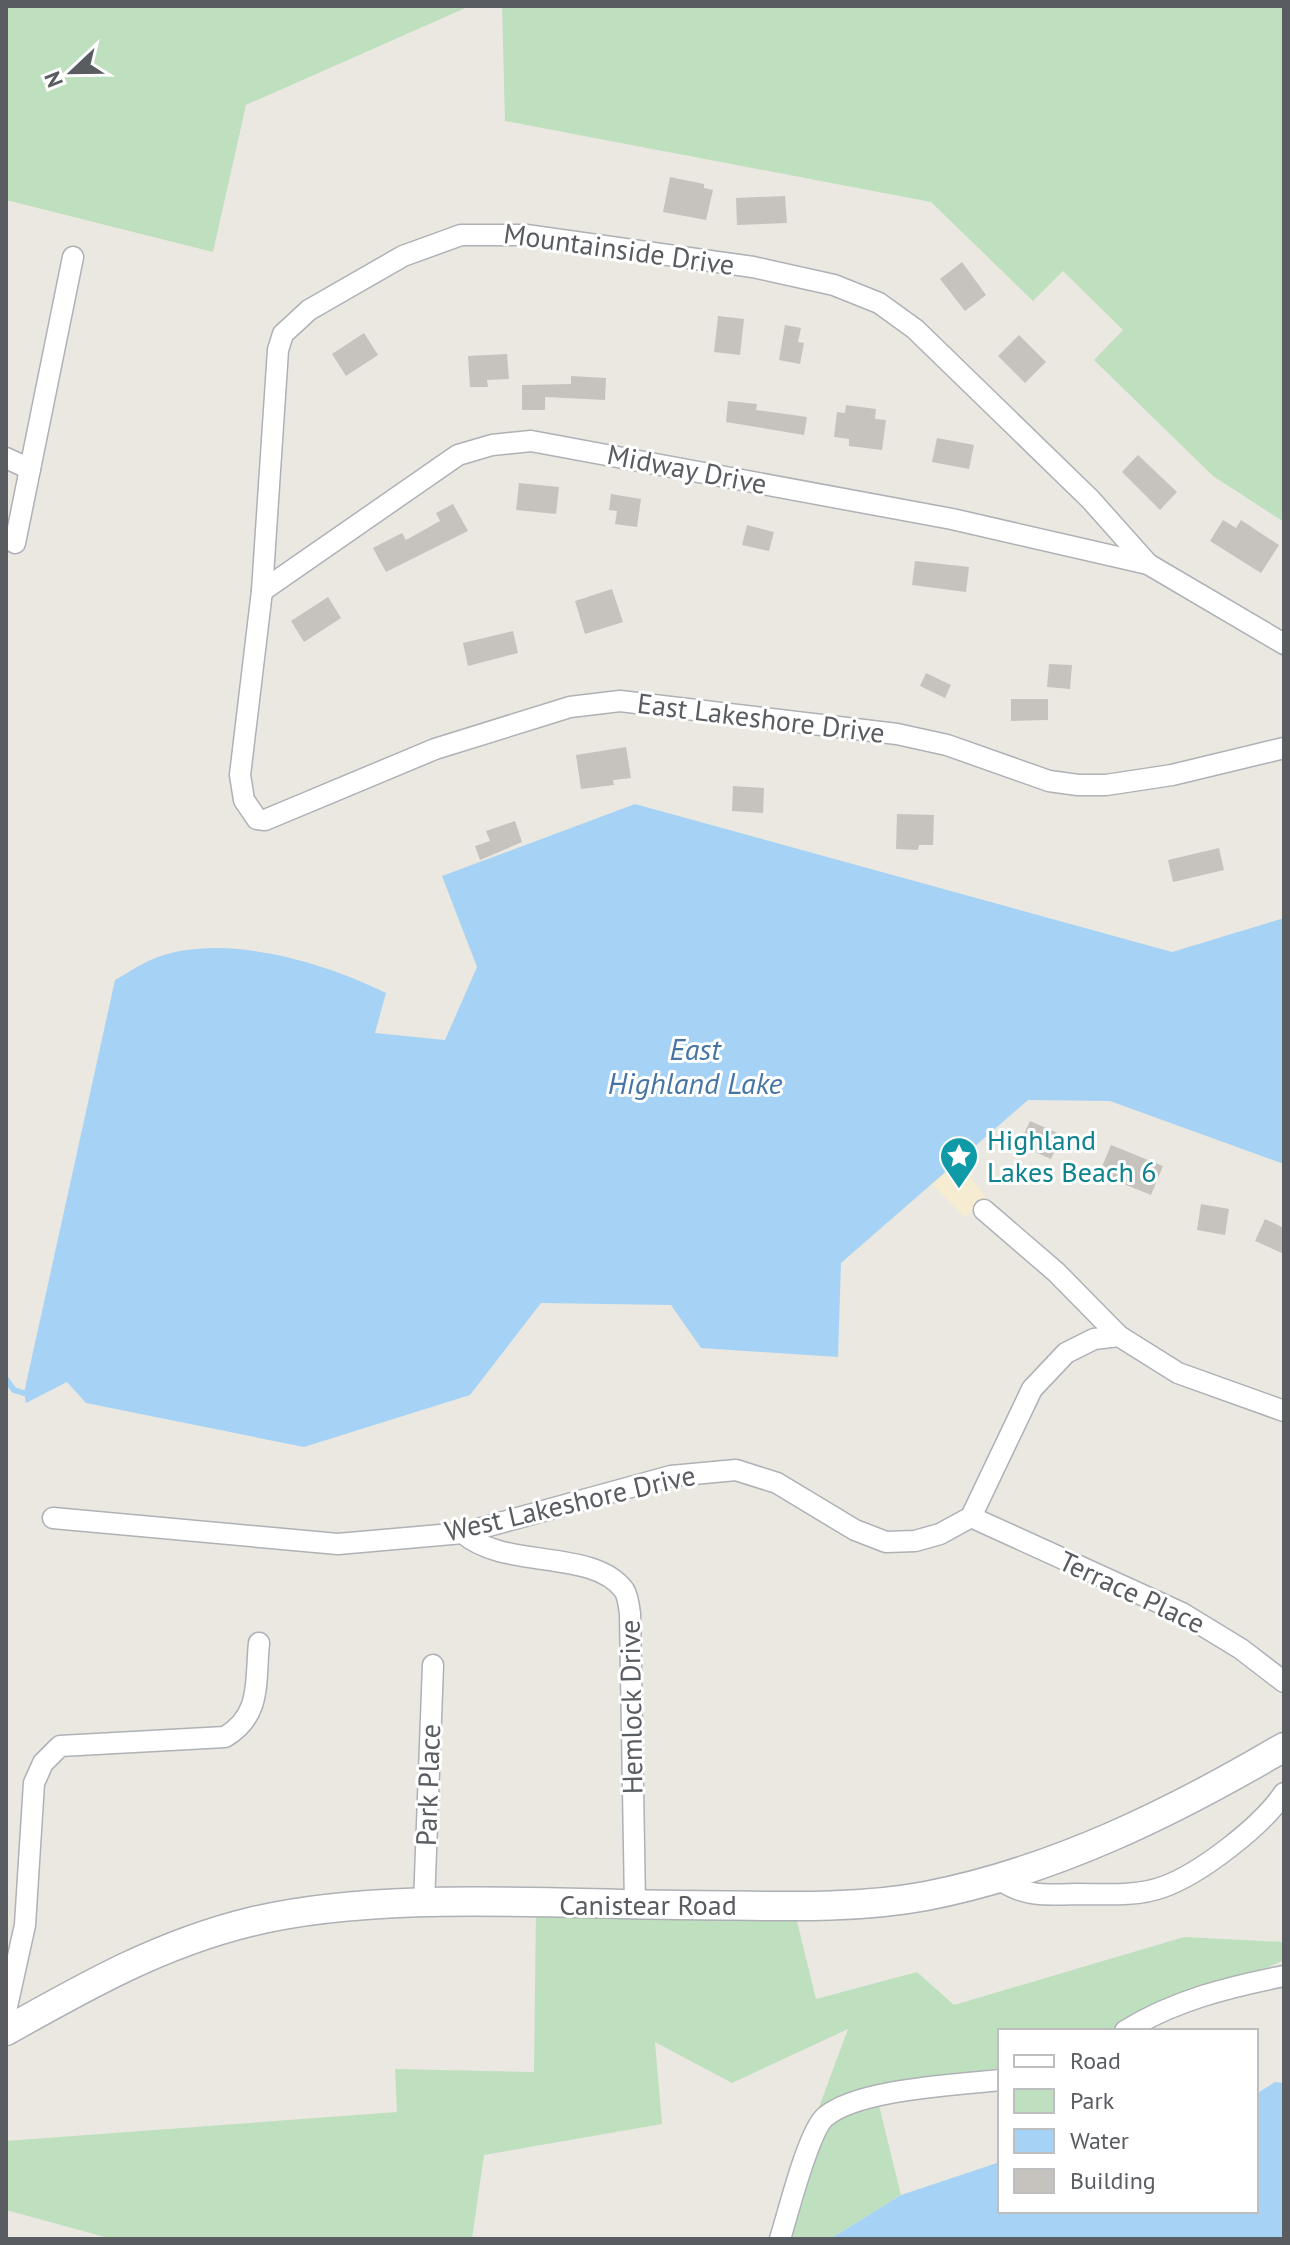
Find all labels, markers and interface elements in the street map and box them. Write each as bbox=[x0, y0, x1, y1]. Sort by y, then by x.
north arrow bbox=[32, 32, 112, 112]
text: N bbox=[38, 68, 69, 91]
street label: Mountainside Drive bbox=[501, 214, 737, 283]
street label: Midway Drive bbox=[604, 435, 770, 502]
street label: East Lakeshore Drive bbox=[635, 684, 887, 751]
water label: East Highland Lake bbox=[608, 1029, 782, 1102]
place label: Highland Lakes Beach 6 bbox=[987, 1121, 1157, 1190]
place icon: Highland Lakes Beach 6 bbox=[938, 1135, 980, 1190]
street label: West Lakeshore Drive bbox=[441, 1456, 699, 1549]
street label: Terrace Place bbox=[1053, 1542, 1211, 1641]
street label: Hemlock Drive bbox=[610, 1620, 651, 1795]
street label: Park Place bbox=[407, 1723, 448, 1847]
street label: Canistear Road bbox=[559, 1886, 737, 1923]
legend bbox=[998, 2029, 1258, 2213]
text: Road bbox=[1070, 2045, 1121, 2076]
text: Park bbox=[1070, 2085, 1115, 2116]
text: Water bbox=[1070, 2125, 1129, 2156]
text: Building bbox=[1070, 2165, 1156, 2196]

